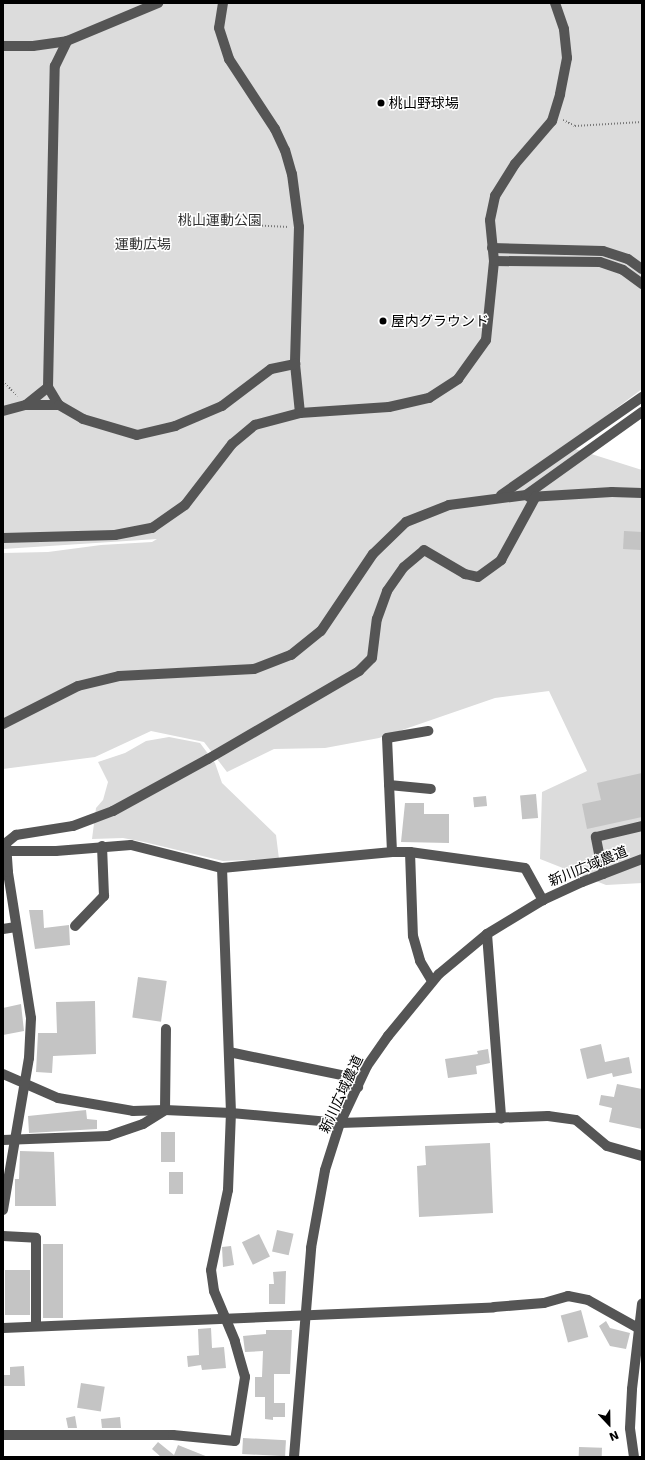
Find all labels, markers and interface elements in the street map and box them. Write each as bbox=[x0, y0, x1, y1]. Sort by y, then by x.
place label: 桃山野球場 bbox=[389, 95, 459, 111]
marker: 桃山野球場 bbox=[376, 98, 386, 108]
park label: 桃山運動公園 bbox=[178, 212, 262, 228]
park label: 運動広場 bbox=[115, 236, 171, 252]
place label: 屋内グラウンド bbox=[391, 313, 489, 329]
marker: 屋内グラウンド bbox=[378, 316, 388, 326]
street label: 新川広域農道 bbox=[546, 842, 630, 890]
street label: 新川広域農道 bbox=[316, 1052, 366, 1136]
north arrow bbox=[589, 1404, 629, 1444]
text: N bbox=[607, 1428, 620, 1443]

